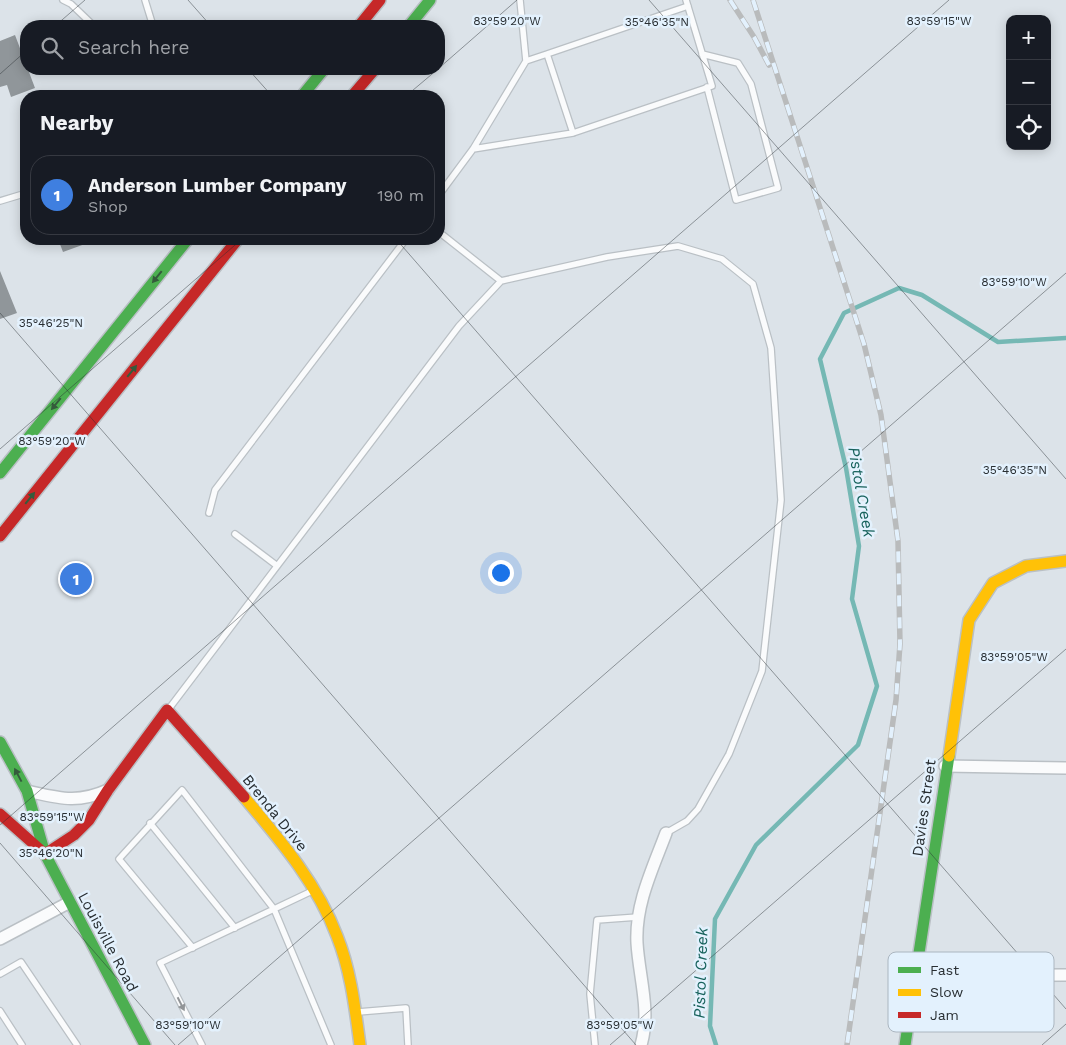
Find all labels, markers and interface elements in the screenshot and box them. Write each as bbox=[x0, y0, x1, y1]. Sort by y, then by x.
text: 83°59'20"W bbox=[473, 14, 541, 28]
text: 83°59'15"W bbox=[907, 14, 972, 28]
text: 35°46'35"N bbox=[625, 15, 689, 29]
map controls bbox=[1006, 15, 1051, 150]
button: + bbox=[1006, 15, 1051, 60]
search box bbox=[20, 20, 445, 75]
icon: search bbox=[38, 34, 66, 62]
text: Search here bbox=[78, 36, 189, 59]
button: − bbox=[1006, 60, 1051, 105]
button: locate bbox=[1006, 105, 1051, 150]
text: Nearby bbox=[40, 110, 113, 135]
text: Anderson Lumber Company bbox=[88, 174, 347, 197]
text: 1 bbox=[54, 186, 60, 205]
text: 190 m bbox=[377, 186, 424, 205]
text: Shop bbox=[88, 197, 128, 216]
one-way arrow bbox=[152, 270, 163, 283]
text: 83°59'10"W bbox=[981, 275, 1047, 289]
text: 35°46'25"N bbox=[19, 316, 83, 330]
one-way arrow bbox=[127, 365, 138, 378]
one-way arrow bbox=[50, 397, 61, 410]
text: 83°59'20"W bbox=[18, 434, 86, 448]
water label: Pistol Creek bbox=[844, 445, 879, 540]
text: 35°46'35"N bbox=[983, 463, 1047, 477]
one-way arrow bbox=[25, 492, 36, 505]
pin: 1 bbox=[60, 560, 92, 598]
your location bbox=[488, 560, 514, 586]
text: 83°59'05"W bbox=[980, 650, 1048, 664]
street label: Davies Street bbox=[908, 758, 940, 858]
one-way arrow bbox=[14, 767, 22, 782]
street label: Brenda Drive bbox=[239, 771, 311, 855]
text: 83°59'15"W bbox=[20, 810, 85, 824]
text: 35°46'20"N bbox=[19, 846, 83, 860]
street label: Louisville Road bbox=[74, 889, 142, 995]
water label: Pistol Creek bbox=[689, 926, 712, 1019]
legend bbox=[888, 952, 1054, 1032]
text: Fast bbox=[930, 962, 959, 978]
text: Slow bbox=[930, 984, 963, 1000]
one-way arrow bbox=[177, 997, 185, 1011]
text: Jam bbox=[930, 1007, 959, 1023]
text: 83°59'10"W bbox=[155, 1018, 221, 1032]
text: 83°59'05"W bbox=[586, 1018, 654, 1032]

